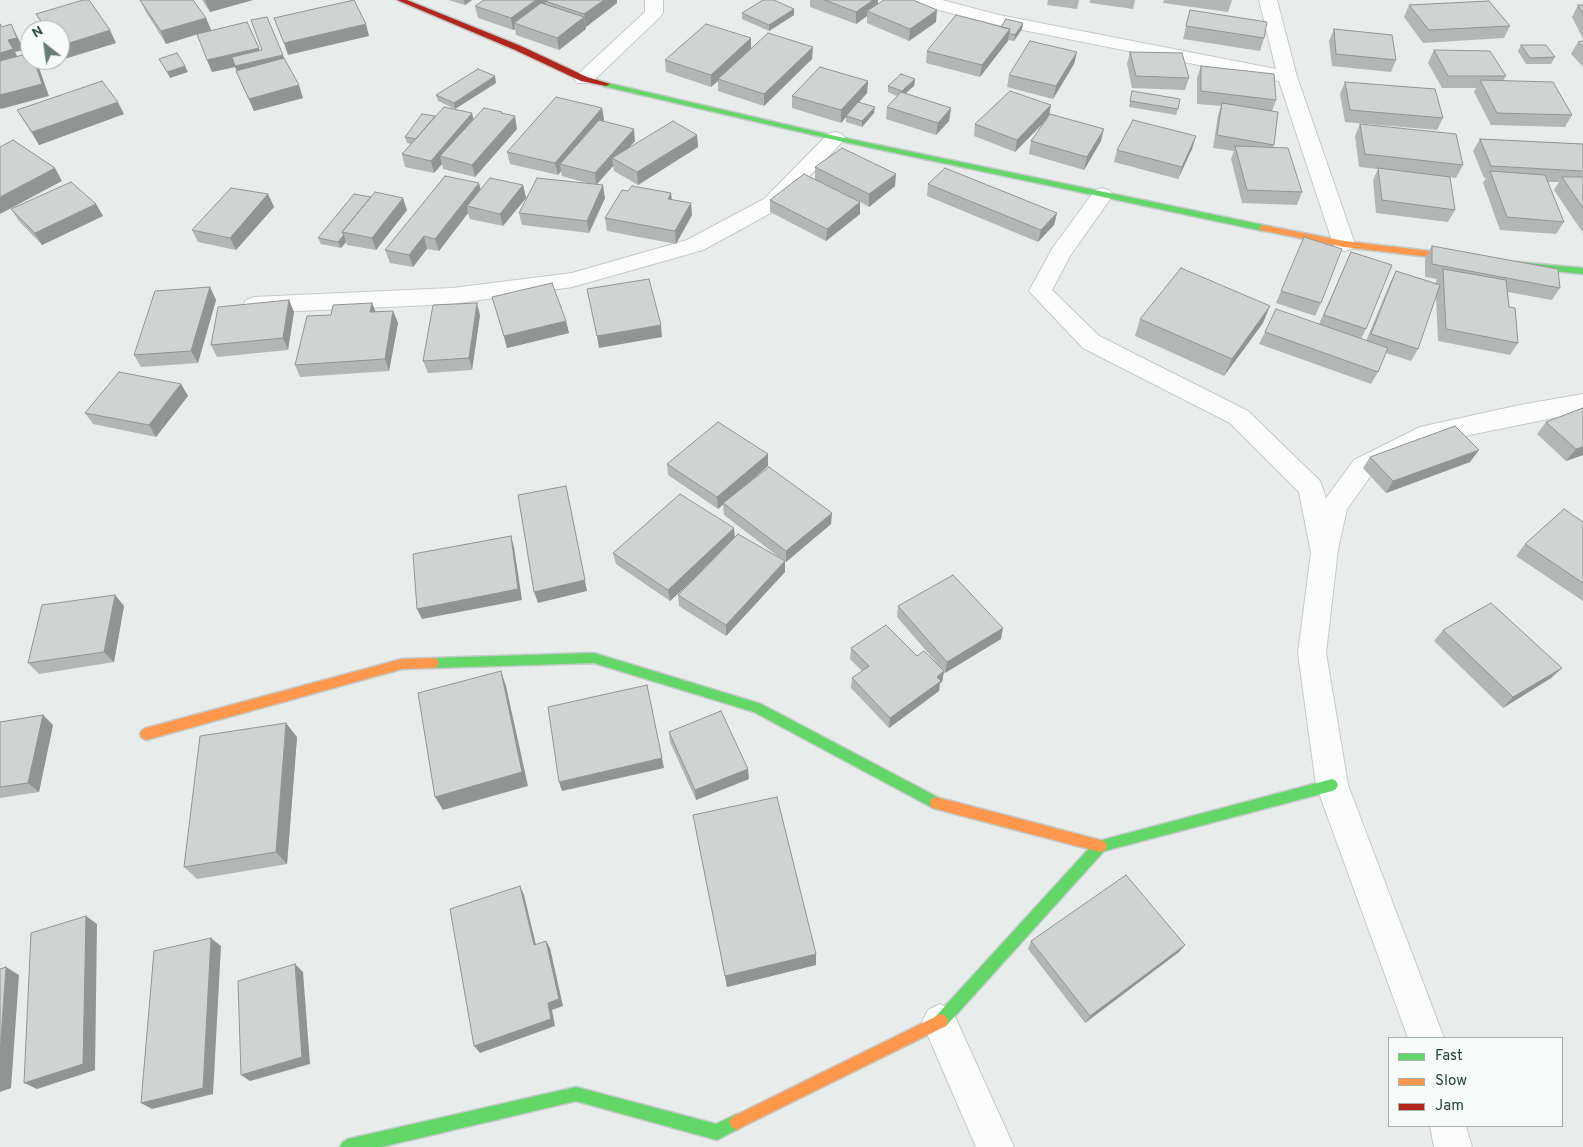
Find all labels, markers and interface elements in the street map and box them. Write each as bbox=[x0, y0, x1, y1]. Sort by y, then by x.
north arrow bbox=[20, 20, 70, 70]
text: N bbox=[29, 23, 46, 42]
legend bbox=[1388, 1037, 1563, 1127]
text: Fast bbox=[1435, 1047, 1463, 1066]
text: Slow bbox=[1435, 1072, 1467, 1091]
text: Jam bbox=[1435, 1097, 1464, 1116]

